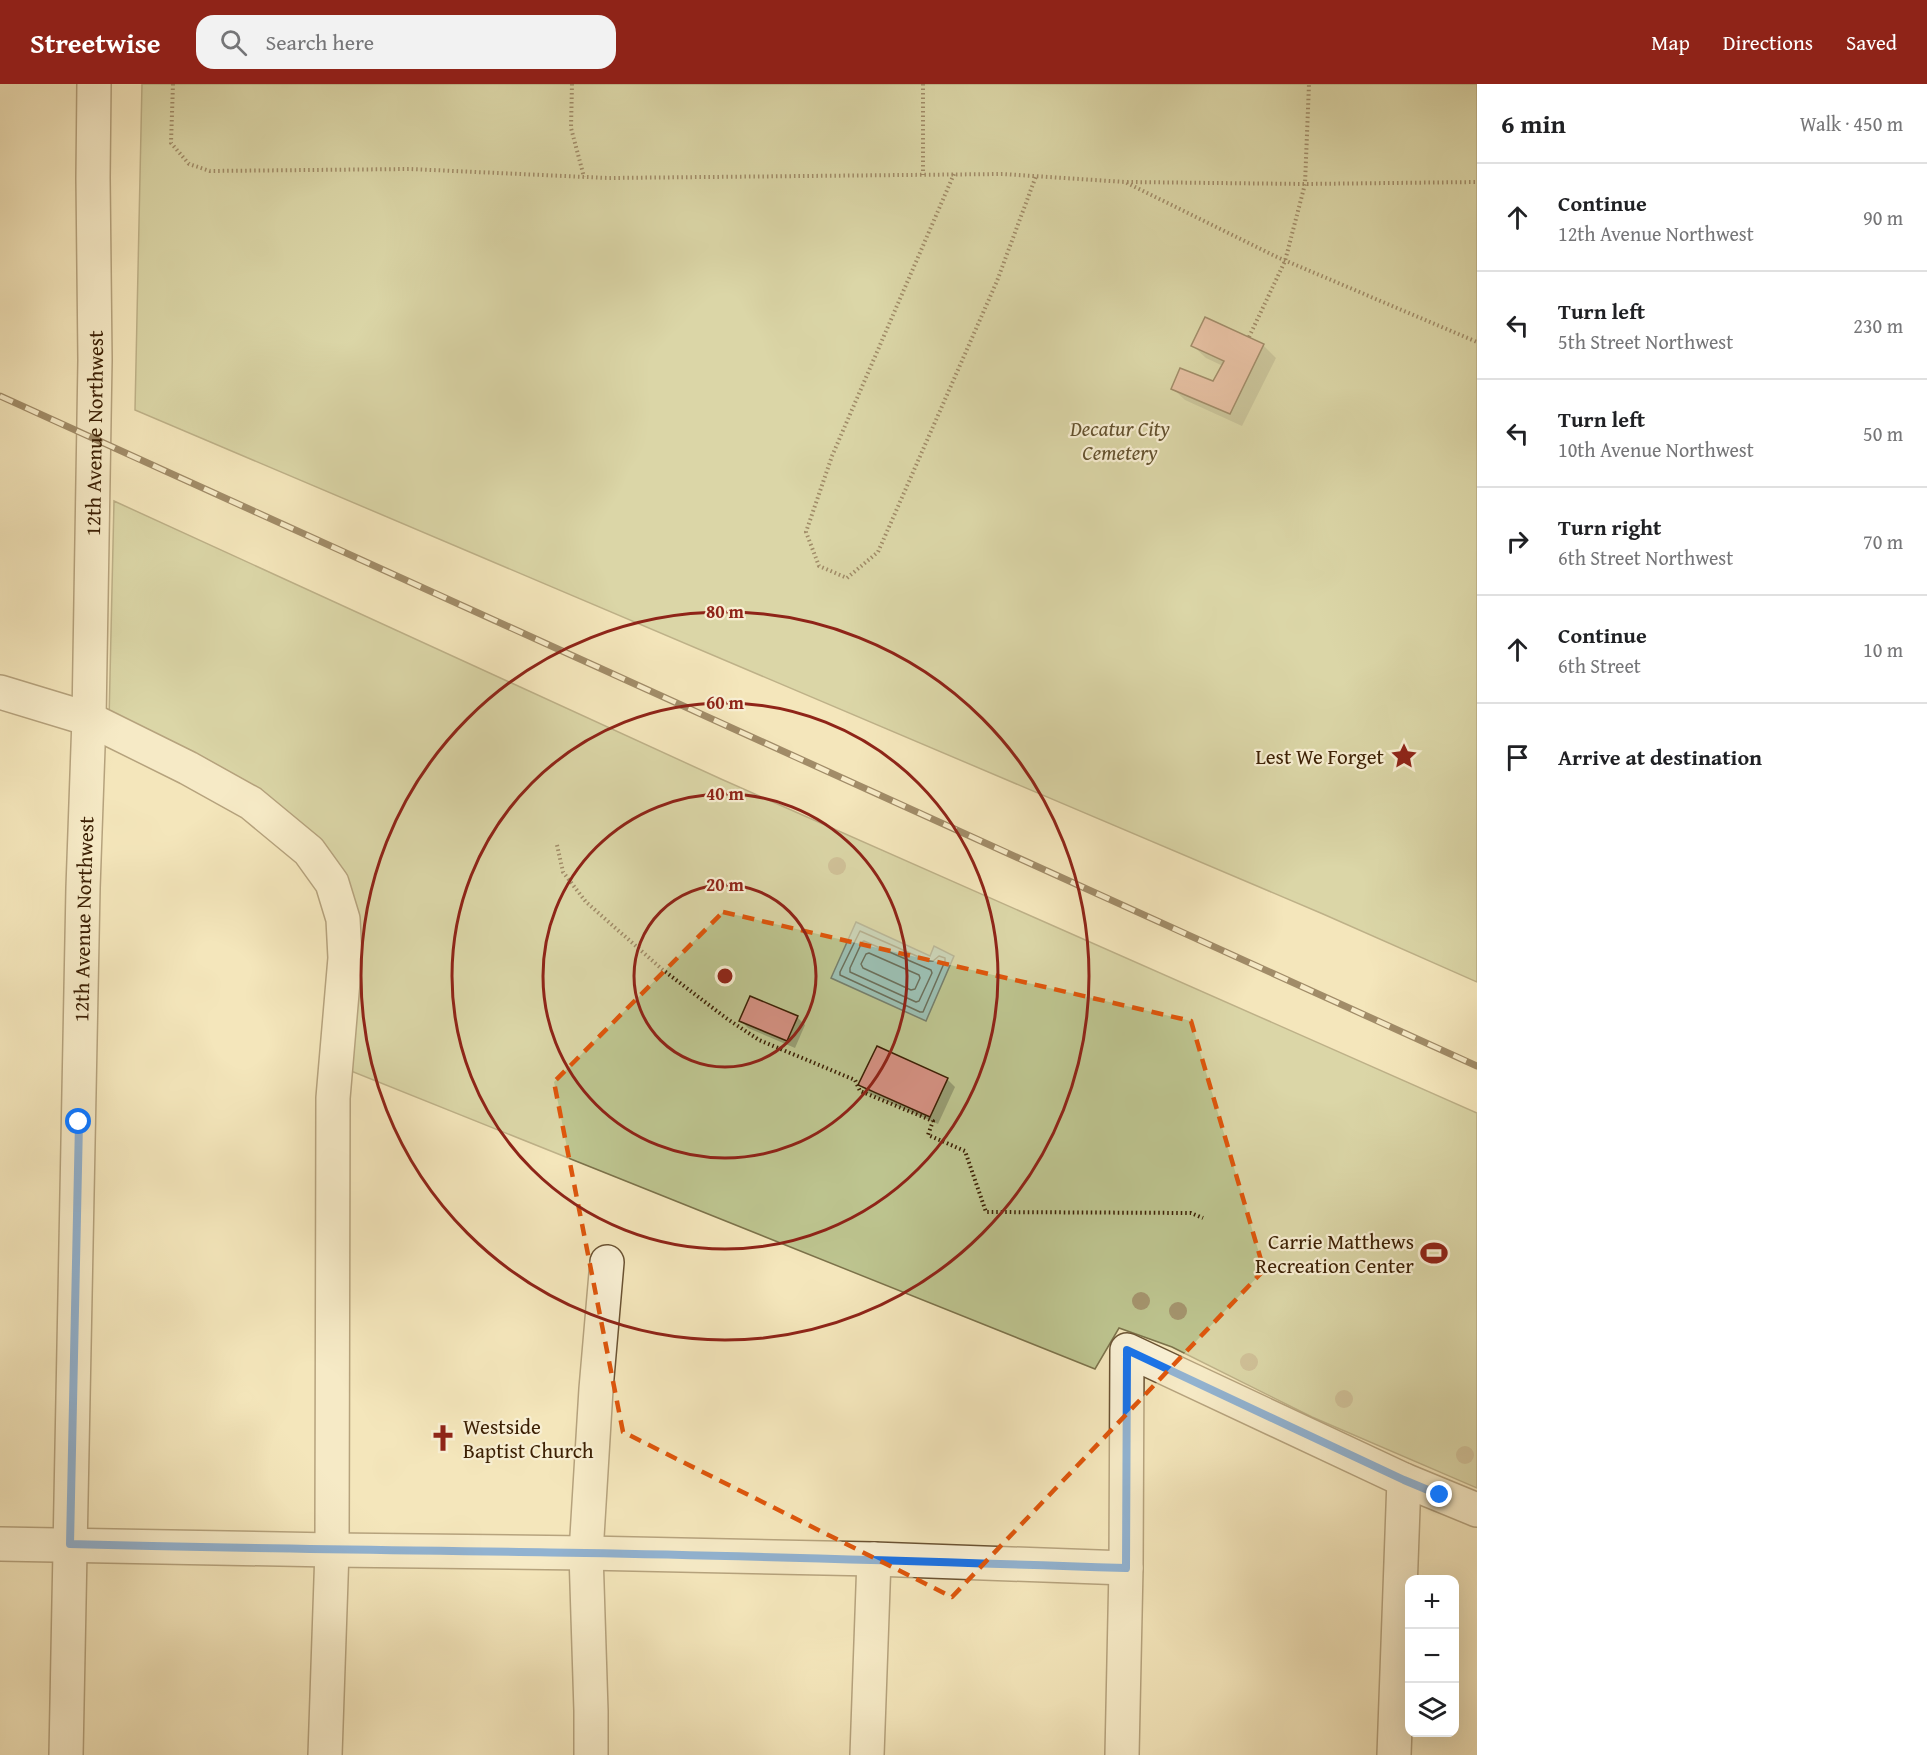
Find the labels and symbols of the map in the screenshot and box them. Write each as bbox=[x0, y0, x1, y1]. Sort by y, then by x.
street label: 12th Avenue Northwest bbox=[77, 330, 111, 536]
park label: Decatur City Cemetery bbox=[1069, 413, 1170, 468]
text: 80 m bbox=[706, 598, 745, 625]
text: 60 m bbox=[706, 689, 745, 716]
place label: Lest We Forget bbox=[1256, 741, 1385, 772]
place icon: Lest We Forget bbox=[1389, 741, 1419, 771]
text: 40 m bbox=[706, 780, 745, 807]
street label: 12th Avenue Northwest bbox=[65, 815, 101, 1022]
text: 20 m bbox=[706, 871, 745, 898]
centre of rings bbox=[715, 966, 735, 986]
route start bbox=[65, 1108, 91, 1134]
place label: Carrie Matthews Recreation Center bbox=[1255, 1226, 1414, 1281]
sports icon: Carrie Matthews Recreation Center bbox=[1419, 1238, 1449, 1268]
place label: Westside Baptist Church bbox=[463, 1411, 594, 1466]
church icon: Westside Baptist Church bbox=[428, 1423, 458, 1453]
route end bbox=[1426, 1481, 1452, 1507]

